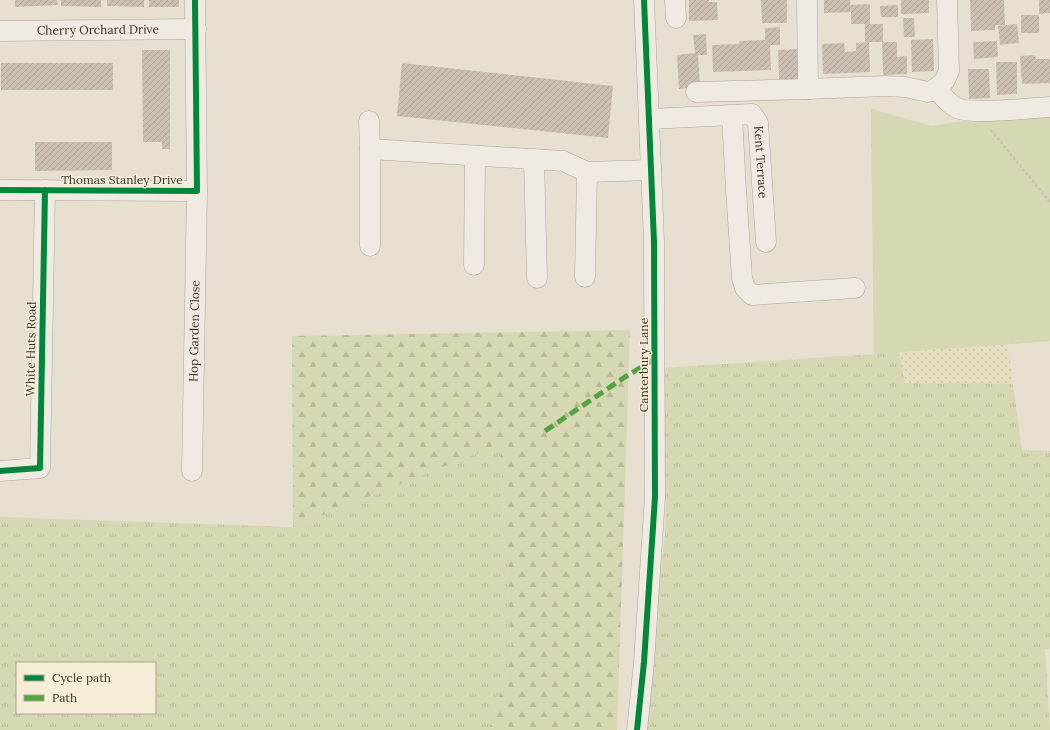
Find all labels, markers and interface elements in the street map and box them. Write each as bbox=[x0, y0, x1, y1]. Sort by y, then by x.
street label: Cherry Orchard Drive bbox=[37, 21, 160, 38]
street label: Kent Terrace bbox=[751, 125, 771, 199]
street label: Thomas Stanley Drive bbox=[61, 172, 183, 187]
street label: Hop Garden Close bbox=[186, 279, 202, 382]
street label: White Huts Road bbox=[22, 301, 39, 396]
street label: Canterbury Lane bbox=[636, 317, 651, 412]
legend bbox=[16, 662, 156, 714]
text: Cycle path bbox=[52, 670, 111, 685]
text: Path bbox=[52, 690, 77, 705]

